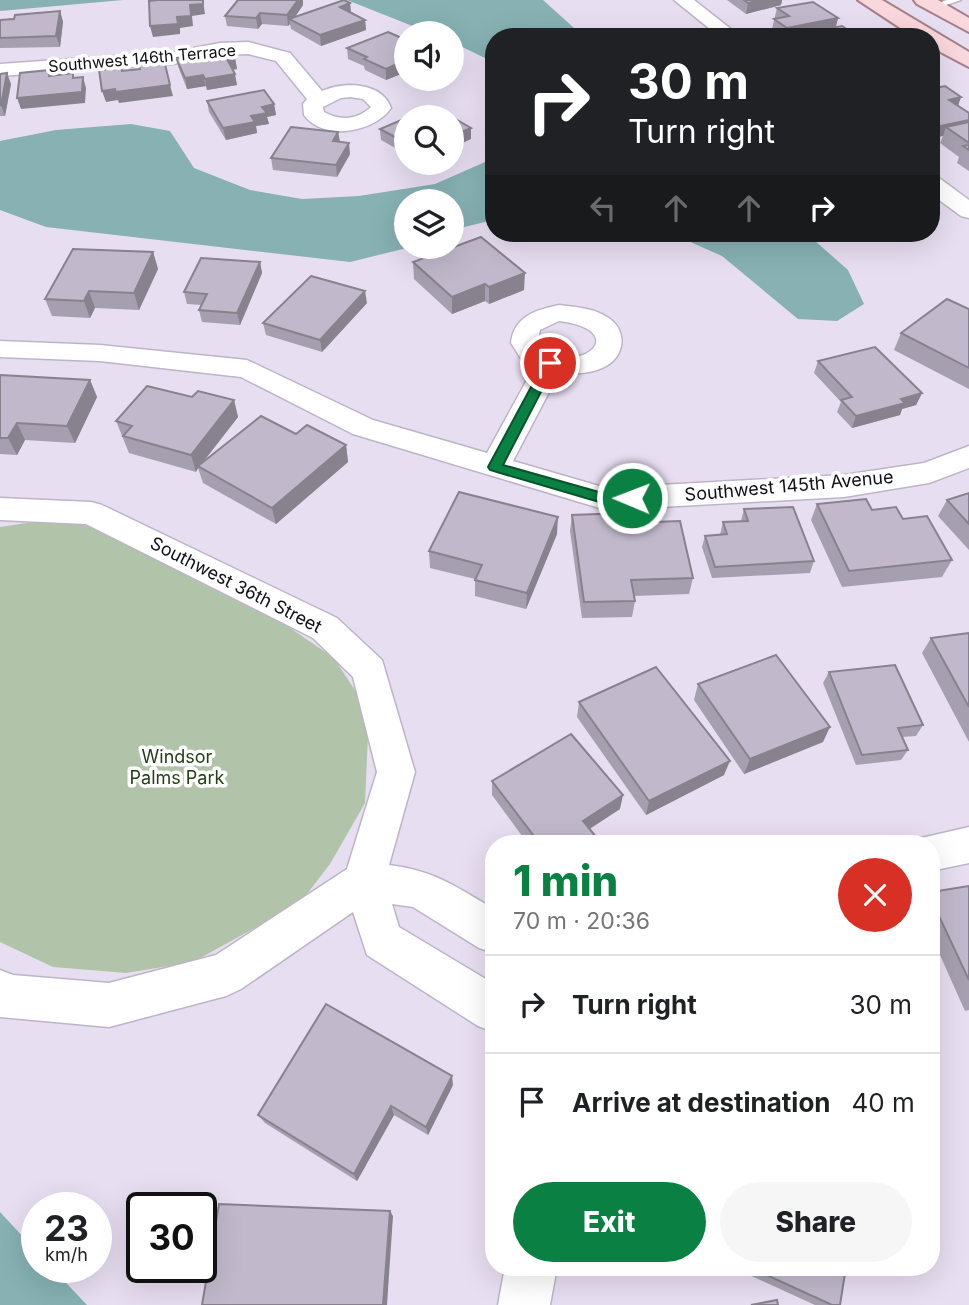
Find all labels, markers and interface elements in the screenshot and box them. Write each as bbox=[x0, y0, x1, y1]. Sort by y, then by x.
map controls bbox=[394, 21, 464, 259]
button: sound bbox=[394, 21, 464, 91]
street label: Southwest 146th Terrace bbox=[47, 40, 237, 76]
text: 30 m bbox=[628, 52, 749, 111]
icon: right bbox=[513, 56, 604, 147]
button: search bbox=[394, 105, 464, 175]
text: Turn right bbox=[628, 112, 775, 151]
button: layers bbox=[394, 189, 464, 259]
icon: left bbox=[584, 189, 622, 227]
icon: ahead bbox=[657, 189, 695, 227]
icon: ahead bbox=[730, 189, 768, 227]
icon: right bbox=[803, 189, 841, 227]
pin bbox=[520, 333, 580, 393]
icon: arrive bbox=[531, 344, 569, 382]
position arrow bbox=[595, 461, 669, 535]
street label: Southwest 145th Avenue bbox=[684, 466, 894, 505]
street label: Southwest 36th Street bbox=[147, 532, 326, 637]
park label: Windsor Palms Park bbox=[130, 746, 225, 788]
text: 1 min bbox=[513, 855, 618, 906]
button: close bbox=[838, 858, 912, 932]
text: 70 m · 20:36 bbox=[513, 907, 650, 935]
icon: right bbox=[513, 985, 551, 1023]
text: Turn right bbox=[572, 989, 697, 1020]
text: 30 m bbox=[849, 989, 912, 1020]
icon: arrive bbox=[513, 1083, 551, 1121]
text: Arrive at destination bbox=[572, 1087, 831, 1118]
text: 40 m bbox=[852, 1087, 915, 1118]
button: Exit bbox=[513, 1182, 706, 1262]
button: Share bbox=[720, 1182, 912, 1262]
speed limit sign: 30 bbox=[126, 1192, 217, 1283]
text: 23 bbox=[44, 1207, 89, 1249]
text: km/h bbox=[45, 1244, 88, 1265]

